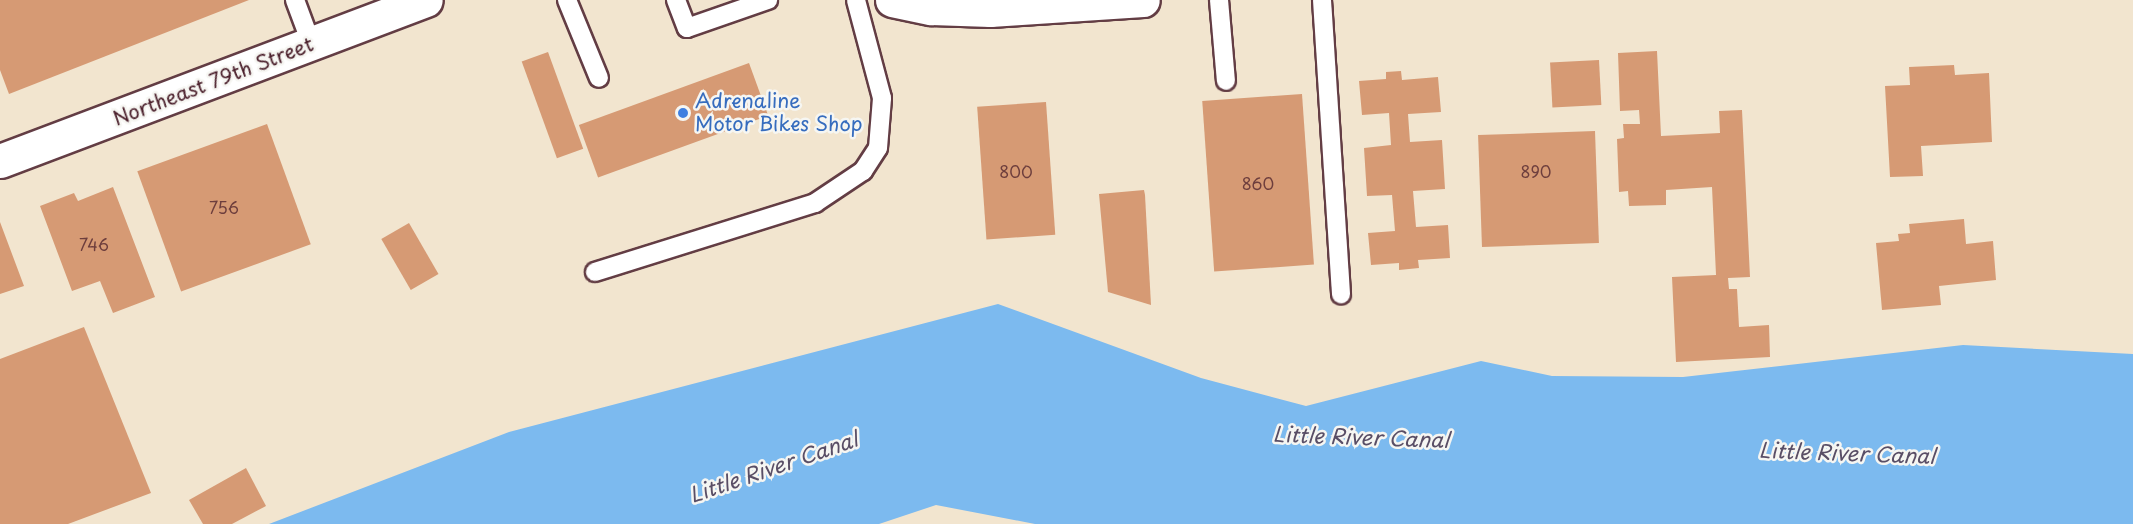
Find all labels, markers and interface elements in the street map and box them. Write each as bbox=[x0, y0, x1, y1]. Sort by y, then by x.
street label: Northeast 79th Street bbox=[110, 32, 316, 130]
place label: Adrenaline Motor Bikes Shop bbox=[695, 89, 866, 136]
marker: Adrenaline Motor Bikes Shop bbox=[676, 106, 690, 120]
house number: 800 bbox=[999, 161, 1033, 181]
house number: 890 bbox=[1521, 161, 1551, 181]
house number: 860 bbox=[1242, 173, 1274, 193]
house number: 756 bbox=[209, 197, 239, 217]
house number: 746 bbox=[79, 234, 109, 254]
water label: Little River Canal bbox=[1272, 420, 1450, 452]
water label: Little River Canal bbox=[685, 425, 861, 507]
water label: Little River Canal bbox=[1758, 436, 1936, 468]

